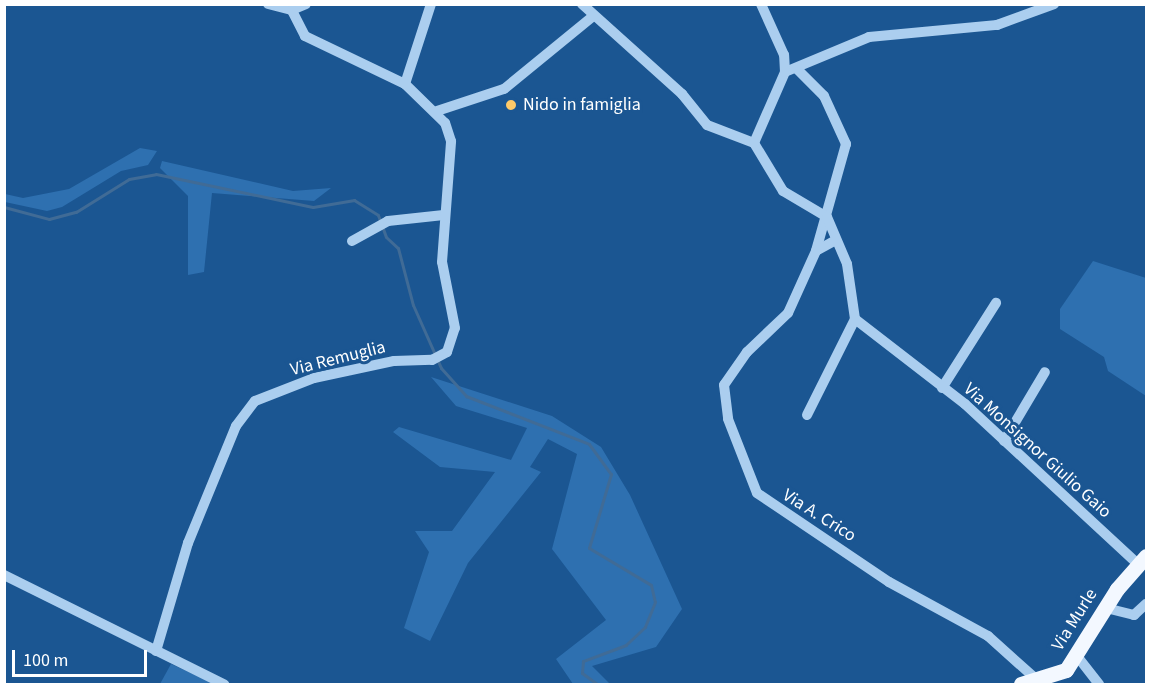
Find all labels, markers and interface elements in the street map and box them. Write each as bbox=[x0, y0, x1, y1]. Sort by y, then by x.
place label: Nido in famiglia bbox=[523, 94, 641, 116]
marker: Nido in famiglia bbox=[504, 98, 518, 112]
street label: Via Remuglia bbox=[288, 337, 388, 381]
street label: Via Monsignor Giulio Gaio bbox=[959, 379, 1115, 523]
street label: Via A. Crico bbox=[778, 485, 860, 547]
street label: Via Murle bbox=[1048, 585, 1102, 655]
scale bar bbox=[15, 638, 150, 676]
text: 100 m bbox=[23, 648, 68, 673]

